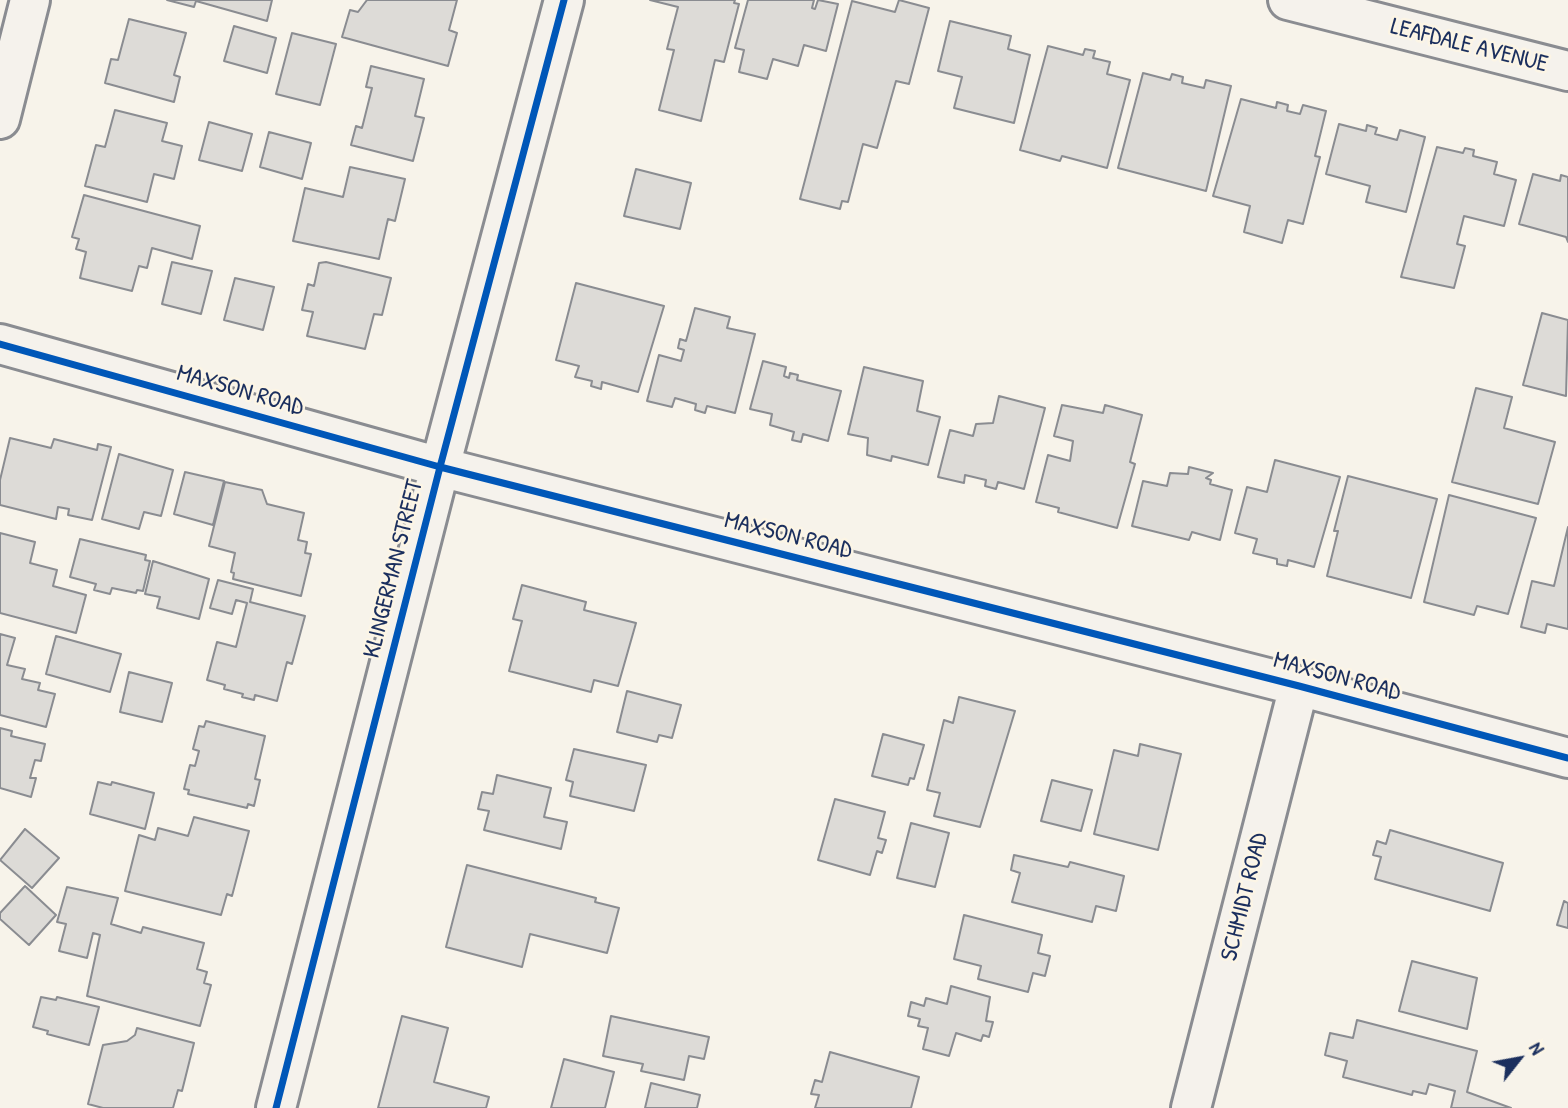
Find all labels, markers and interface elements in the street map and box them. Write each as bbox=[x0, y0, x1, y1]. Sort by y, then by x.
street label: LEAFDALE AVENUE bbox=[1388, 13, 1550, 79]
street label: MAXSON ROAD bbox=[173, 359, 307, 423]
street label: KLINGERMAN STREET bbox=[358, 477, 430, 661]
street label: MAXSON ROAD bbox=[721, 506, 855, 566]
street label: MAXSON ROAD bbox=[1270, 646, 1404, 708]
street label: SCHMIDT ROAD bbox=[1215, 830, 1275, 964]
north arrow bbox=[1484, 1024, 1554, 1094]
text: N bbox=[1523, 1037, 1551, 1059]

